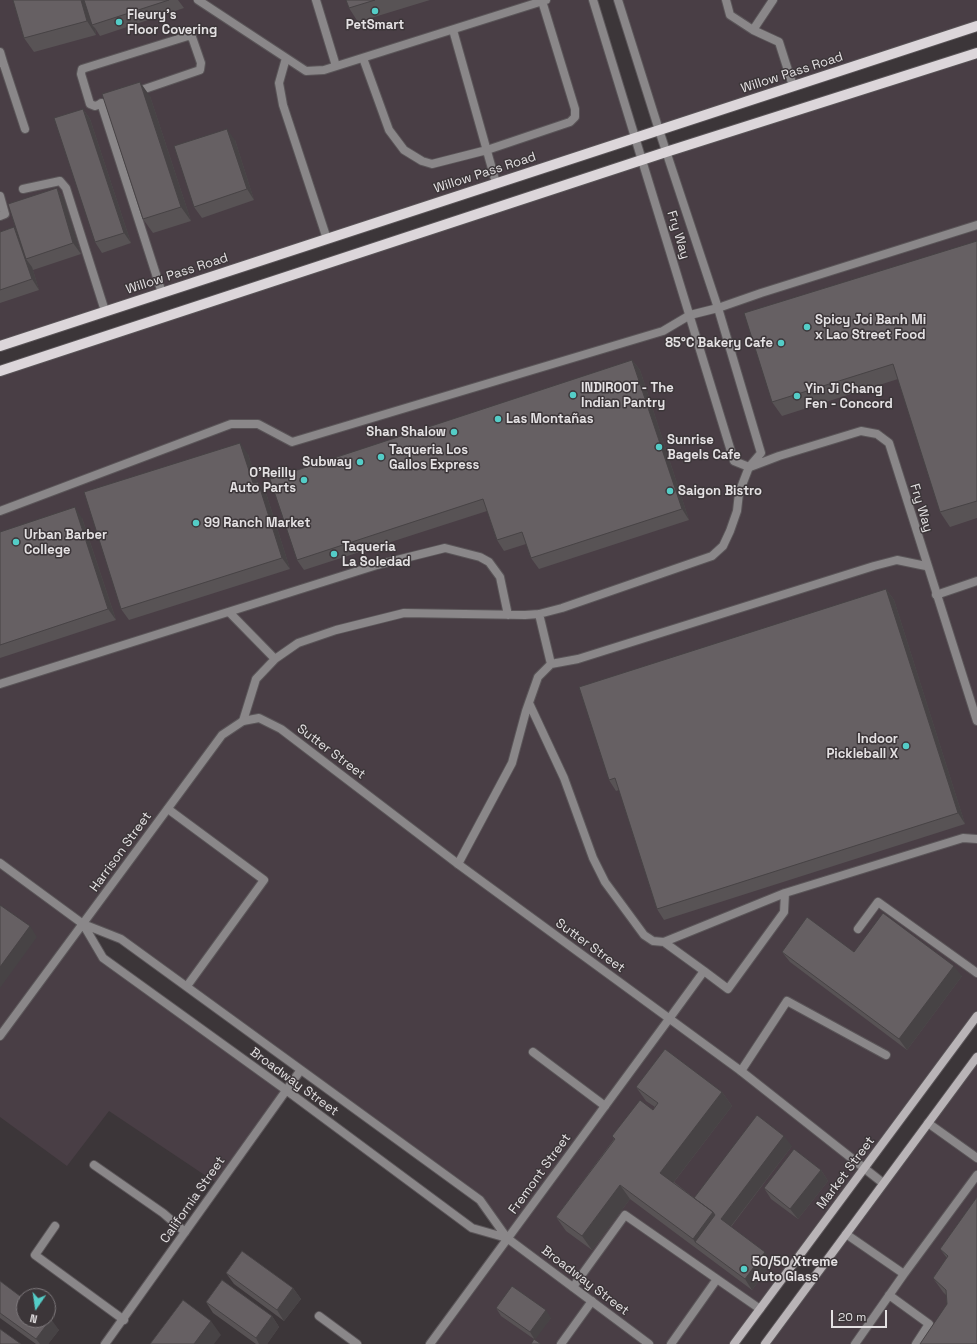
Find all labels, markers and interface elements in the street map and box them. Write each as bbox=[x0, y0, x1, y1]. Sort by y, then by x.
marker: PetSmart bbox=[370, 6, 380, 16]
place label: Fleury's Floor Covering bbox=[127, 7, 217, 38]
marker: Fleury's Floor Covering bbox=[114, 17, 124, 27]
place label: PetSmart bbox=[346, 17, 404, 33]
street label: Willow Pass Road bbox=[739, 49, 845, 97]
street label: Willow Pass Road bbox=[432, 149, 538, 197]
street label: Fry Way bbox=[663, 209, 693, 261]
street label: Willow Pass Road bbox=[124, 250, 230, 298]
place label: Spicy Joi Banh Mi x Lao Street Food bbox=[815, 312, 926, 343]
marker: Spicy Joi Banh Mi x Lao Street Food bbox=[802, 322, 812, 332]
place label: 85°C Bakery Cafe bbox=[665, 335, 773, 351]
marker: 85°C Bakery Cafe bbox=[776, 338, 786, 348]
place label: INDIROOT - The Indian Pantry bbox=[581, 380, 674, 411]
place label: Yin Ji Chang Fen - Concord bbox=[805, 381, 893, 412]
marker: INDIROOT - The Indian Pantry bbox=[568, 390, 578, 400]
marker: Yin Ji Chang Fen - Concord bbox=[792, 391, 802, 401]
place label: Las Montañas bbox=[506, 411, 594, 427]
marker: Las Montañas bbox=[493, 414, 503, 424]
place label: Shan Shalow bbox=[366, 424, 446, 440]
marker: Shan Shalow bbox=[449, 427, 459, 437]
place label: Sunrise Bagels Cafe bbox=[667, 432, 741, 463]
place label: Taqueria Los Gallos Express bbox=[389, 442, 479, 473]
marker: Sunrise Bagels Cafe bbox=[654, 442, 664, 452]
marker: Taqueria Los Gallos Express bbox=[376, 452, 386, 462]
place label: Subway bbox=[302, 454, 352, 470]
marker: Subway bbox=[355, 457, 365, 467]
place label: O'Reilly Auto Parts bbox=[230, 465, 296, 496]
marker: O'Reilly Auto Parts bbox=[299, 475, 309, 485]
street label: Fry Way bbox=[906, 482, 936, 534]
place label: Saigon Bistro bbox=[678, 483, 762, 499]
marker: Saigon Bistro bbox=[665, 486, 675, 496]
place label: 99 Ranch Market bbox=[204, 515, 310, 531]
marker: 99 Ranch Market bbox=[191, 518, 201, 528]
place label: Urban Barber College bbox=[24, 527, 107, 558]
marker: Urban Barber College bbox=[11, 537, 21, 547]
place label: Taqueria La Soledad bbox=[342, 539, 411, 570]
marker: Taqueria La Soledad bbox=[329, 549, 339, 559]
street label: Sutter Street bbox=[294, 721, 368, 783]
place label: Indoor Pickleball X bbox=[826, 731, 898, 762]
marker: Indoor Pickleball X bbox=[901, 741, 911, 751]
street label: Harrison Street bbox=[87, 809, 155, 895]
street label: Sutter Street bbox=[552, 916, 628, 976]
street label: Broadway Street bbox=[247, 1045, 341, 1119]
street label: Fremont Street bbox=[506, 1131, 574, 1217]
street label: Market Street bbox=[814, 1134, 878, 1212]
street label: California Street bbox=[157, 1154, 229, 1246]
street label: Broadway Street bbox=[538, 1243, 632, 1319]
place label: 50/50 Xtreme Auto Glass bbox=[752, 1254, 838, 1285]
marker: 50/50 Xtreme Auto Glass bbox=[739, 1264, 749, 1274]
north arrow bbox=[16, 1288, 56, 1328]
scale bar bbox=[833, 1302, 889, 1328]
text: 20 m bbox=[838, 1309, 866, 1325]
text: N bbox=[28, 1311, 39, 1326]

